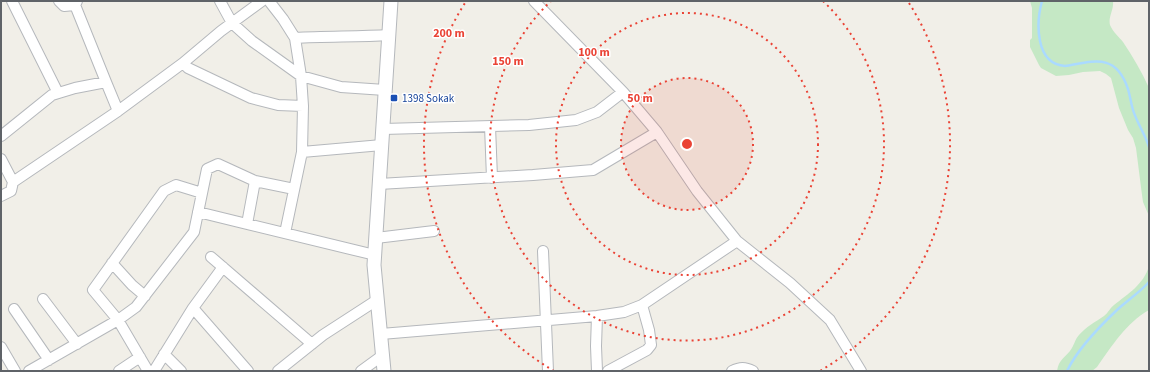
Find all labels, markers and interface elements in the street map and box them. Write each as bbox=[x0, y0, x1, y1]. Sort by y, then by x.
text: 200 m bbox=[433, 25, 465, 42]
text: 100 m bbox=[578, 44, 610, 61]
text: 150 m bbox=[492, 53, 524, 70]
text: 50 m bbox=[627, 90, 653, 107]
place label: 1398 Sokak bbox=[402, 91, 455, 106]
marker: 1398 Sokak bbox=[389, 93, 399, 103]
centre of rings bbox=[680, 137, 694, 151]

